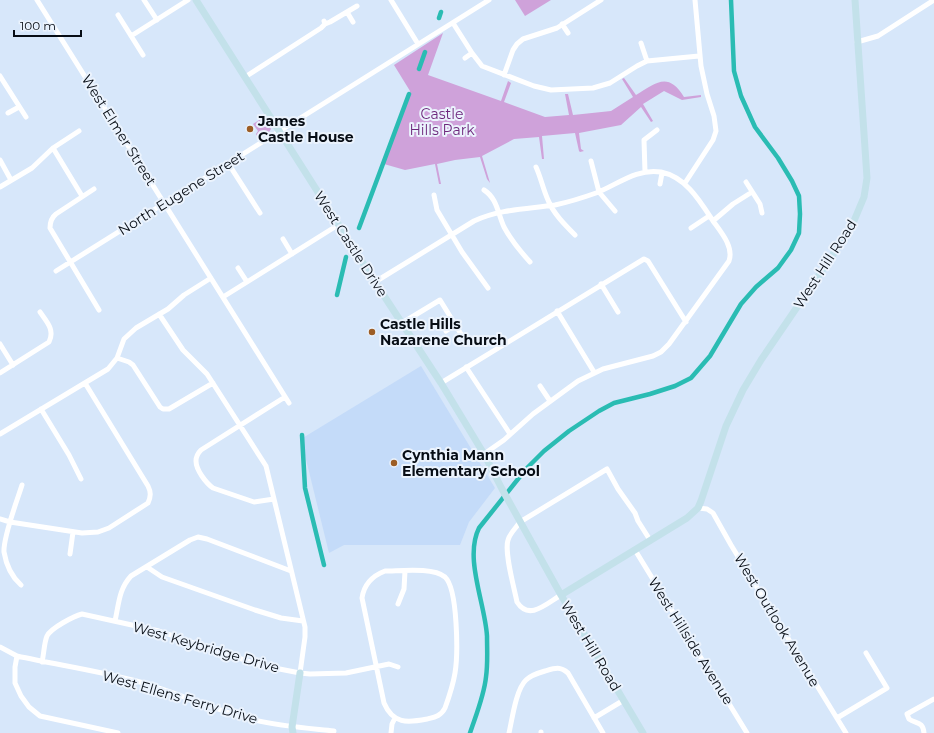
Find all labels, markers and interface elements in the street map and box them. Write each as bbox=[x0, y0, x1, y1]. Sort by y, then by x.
scale bar bbox=[14, 12, 81, 38]
text: 100 m bbox=[20, 18, 56, 33]
street label: West Elmer Street bbox=[78, 71, 161, 189]
park label: Castle Hills Park bbox=[409, 105, 475, 139]
place label: James Castle House bbox=[257, 112, 354, 146]
marker: James Castle House bbox=[245, 124, 255, 134]
street label: North Eugene Street bbox=[115, 147, 248, 239]
street label: West Castle Drive bbox=[310, 188, 392, 300]
street label: West Hill Road bbox=[790, 216, 860, 312]
place label: Castle Hills Nazarene Church bbox=[380, 315, 507, 349]
marker: Castle Hills Nazarene Church bbox=[367, 327, 377, 337]
place label: Cynthia Mann Elementary School bbox=[402, 446, 540, 480]
marker: Cynthia Mann Elementary School bbox=[389, 458, 399, 468]
street label: West Outlook Avenue bbox=[730, 550, 824, 690]
street label: West Hillside Avenue bbox=[644, 574, 738, 708]
street label: West Hill Road bbox=[557, 597, 625, 695]
street label: West Keybridge Drive bbox=[131, 617, 281, 677]
street label: West Ellens Ferry Drive bbox=[100, 666, 260, 728]

